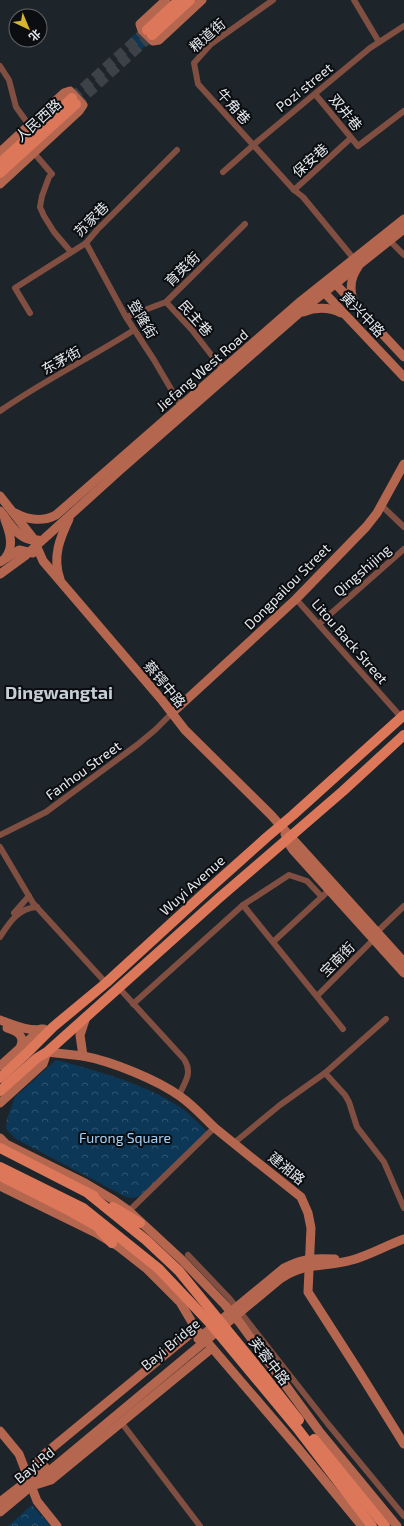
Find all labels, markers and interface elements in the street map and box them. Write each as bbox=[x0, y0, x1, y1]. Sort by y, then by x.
north arrow bbox=[8, 8, 48, 48]
street label: 粮道街 bbox=[186, 15, 228, 55]
text: 北 bbox=[27, 27, 44, 44]
street label: Pozi street bbox=[272, 59, 336, 115]
street label: 牛角巷 bbox=[214, 85, 254, 127]
street label: 双井巷 bbox=[326, 90, 366, 134]
street label: 人民西路 bbox=[12, 95, 64, 145]
street label: 保安巷 bbox=[289, 140, 331, 180]
street label: 苏家巷 bbox=[70, 198, 112, 240]
street label: 育英街 bbox=[161, 248, 203, 290]
street label: 黄兴中路 bbox=[337, 288, 389, 340]
street label: 登隆街 bbox=[125, 297, 161, 341]
street label: 民主巷 bbox=[176, 297, 216, 339]
street label: Jiefang West Road bbox=[153, 326, 251, 414]
street label: 东茅街 bbox=[39, 342, 83, 378]
street label: Dongpailou Street bbox=[240, 539, 334, 633]
street label: Qingshijing bbox=[330, 540, 394, 600]
street label: Litou Back Street bbox=[308, 595, 392, 687]
street label: 蔡锷中路 bbox=[140, 657, 190, 711]
district label: Dingwangtai bbox=[5, 681, 113, 703]
street label: Fanhou Street bbox=[42, 737, 124, 803]
street label: Wuyi Avenue bbox=[156, 851, 228, 919]
street label: 宝南街 bbox=[316, 938, 358, 980]
park label: Furong Square bbox=[79, 1129, 171, 1146]
street label: 建湘路 bbox=[265, 1148, 309, 1188]
street label: Bayi Bridge bbox=[137, 1315, 203, 1373]
street label: 芙蓉中路 bbox=[246, 1334, 294, 1388]
street label: Bayi.Rd bbox=[10, 1443, 58, 1487]

